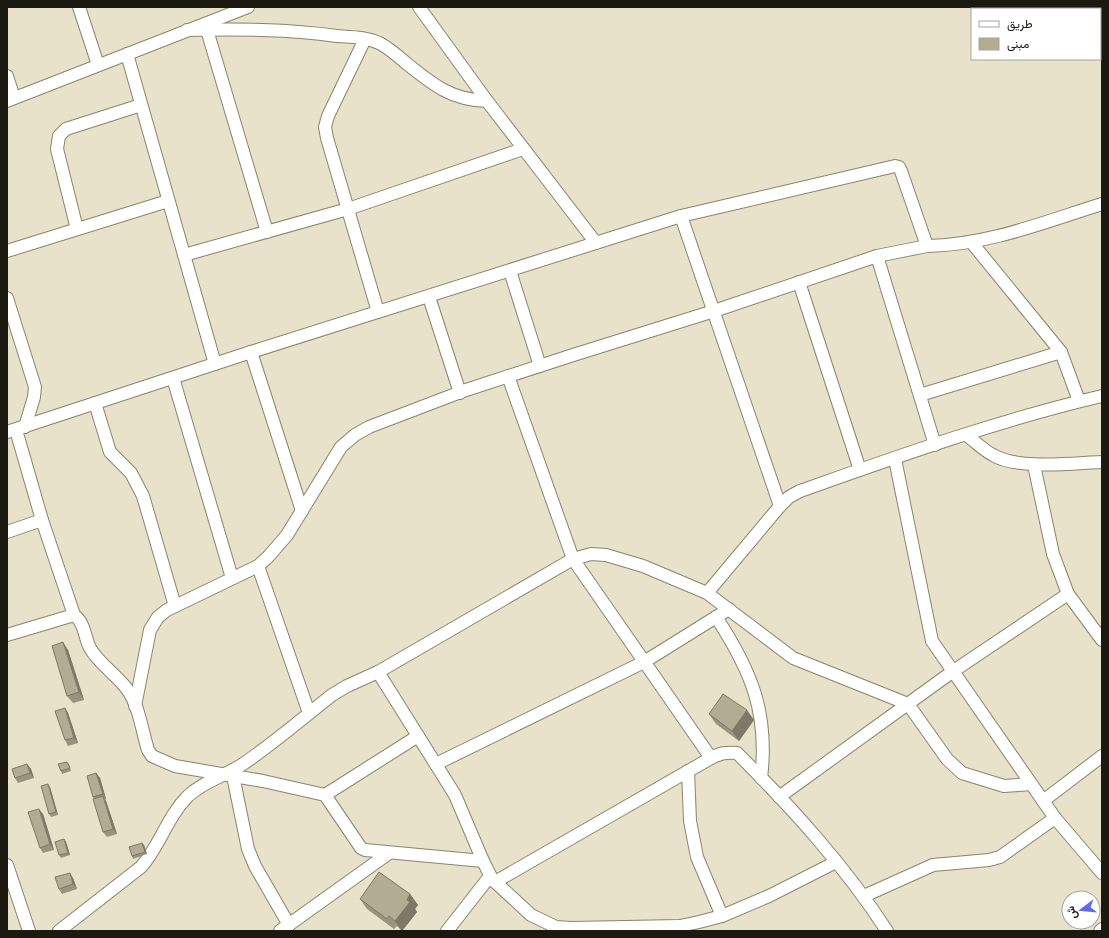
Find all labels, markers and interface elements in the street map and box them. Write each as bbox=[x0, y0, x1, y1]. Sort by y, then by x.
legend bbox=[971, 8, 1101, 60]
text: طريق bbox=[1007, 16, 1033, 32]
text: مبنى bbox=[1007, 36, 1029, 52]
north arrow bbox=[1061, 890, 1101, 930]
text: ش bbox=[1063, 904, 1080, 921]

